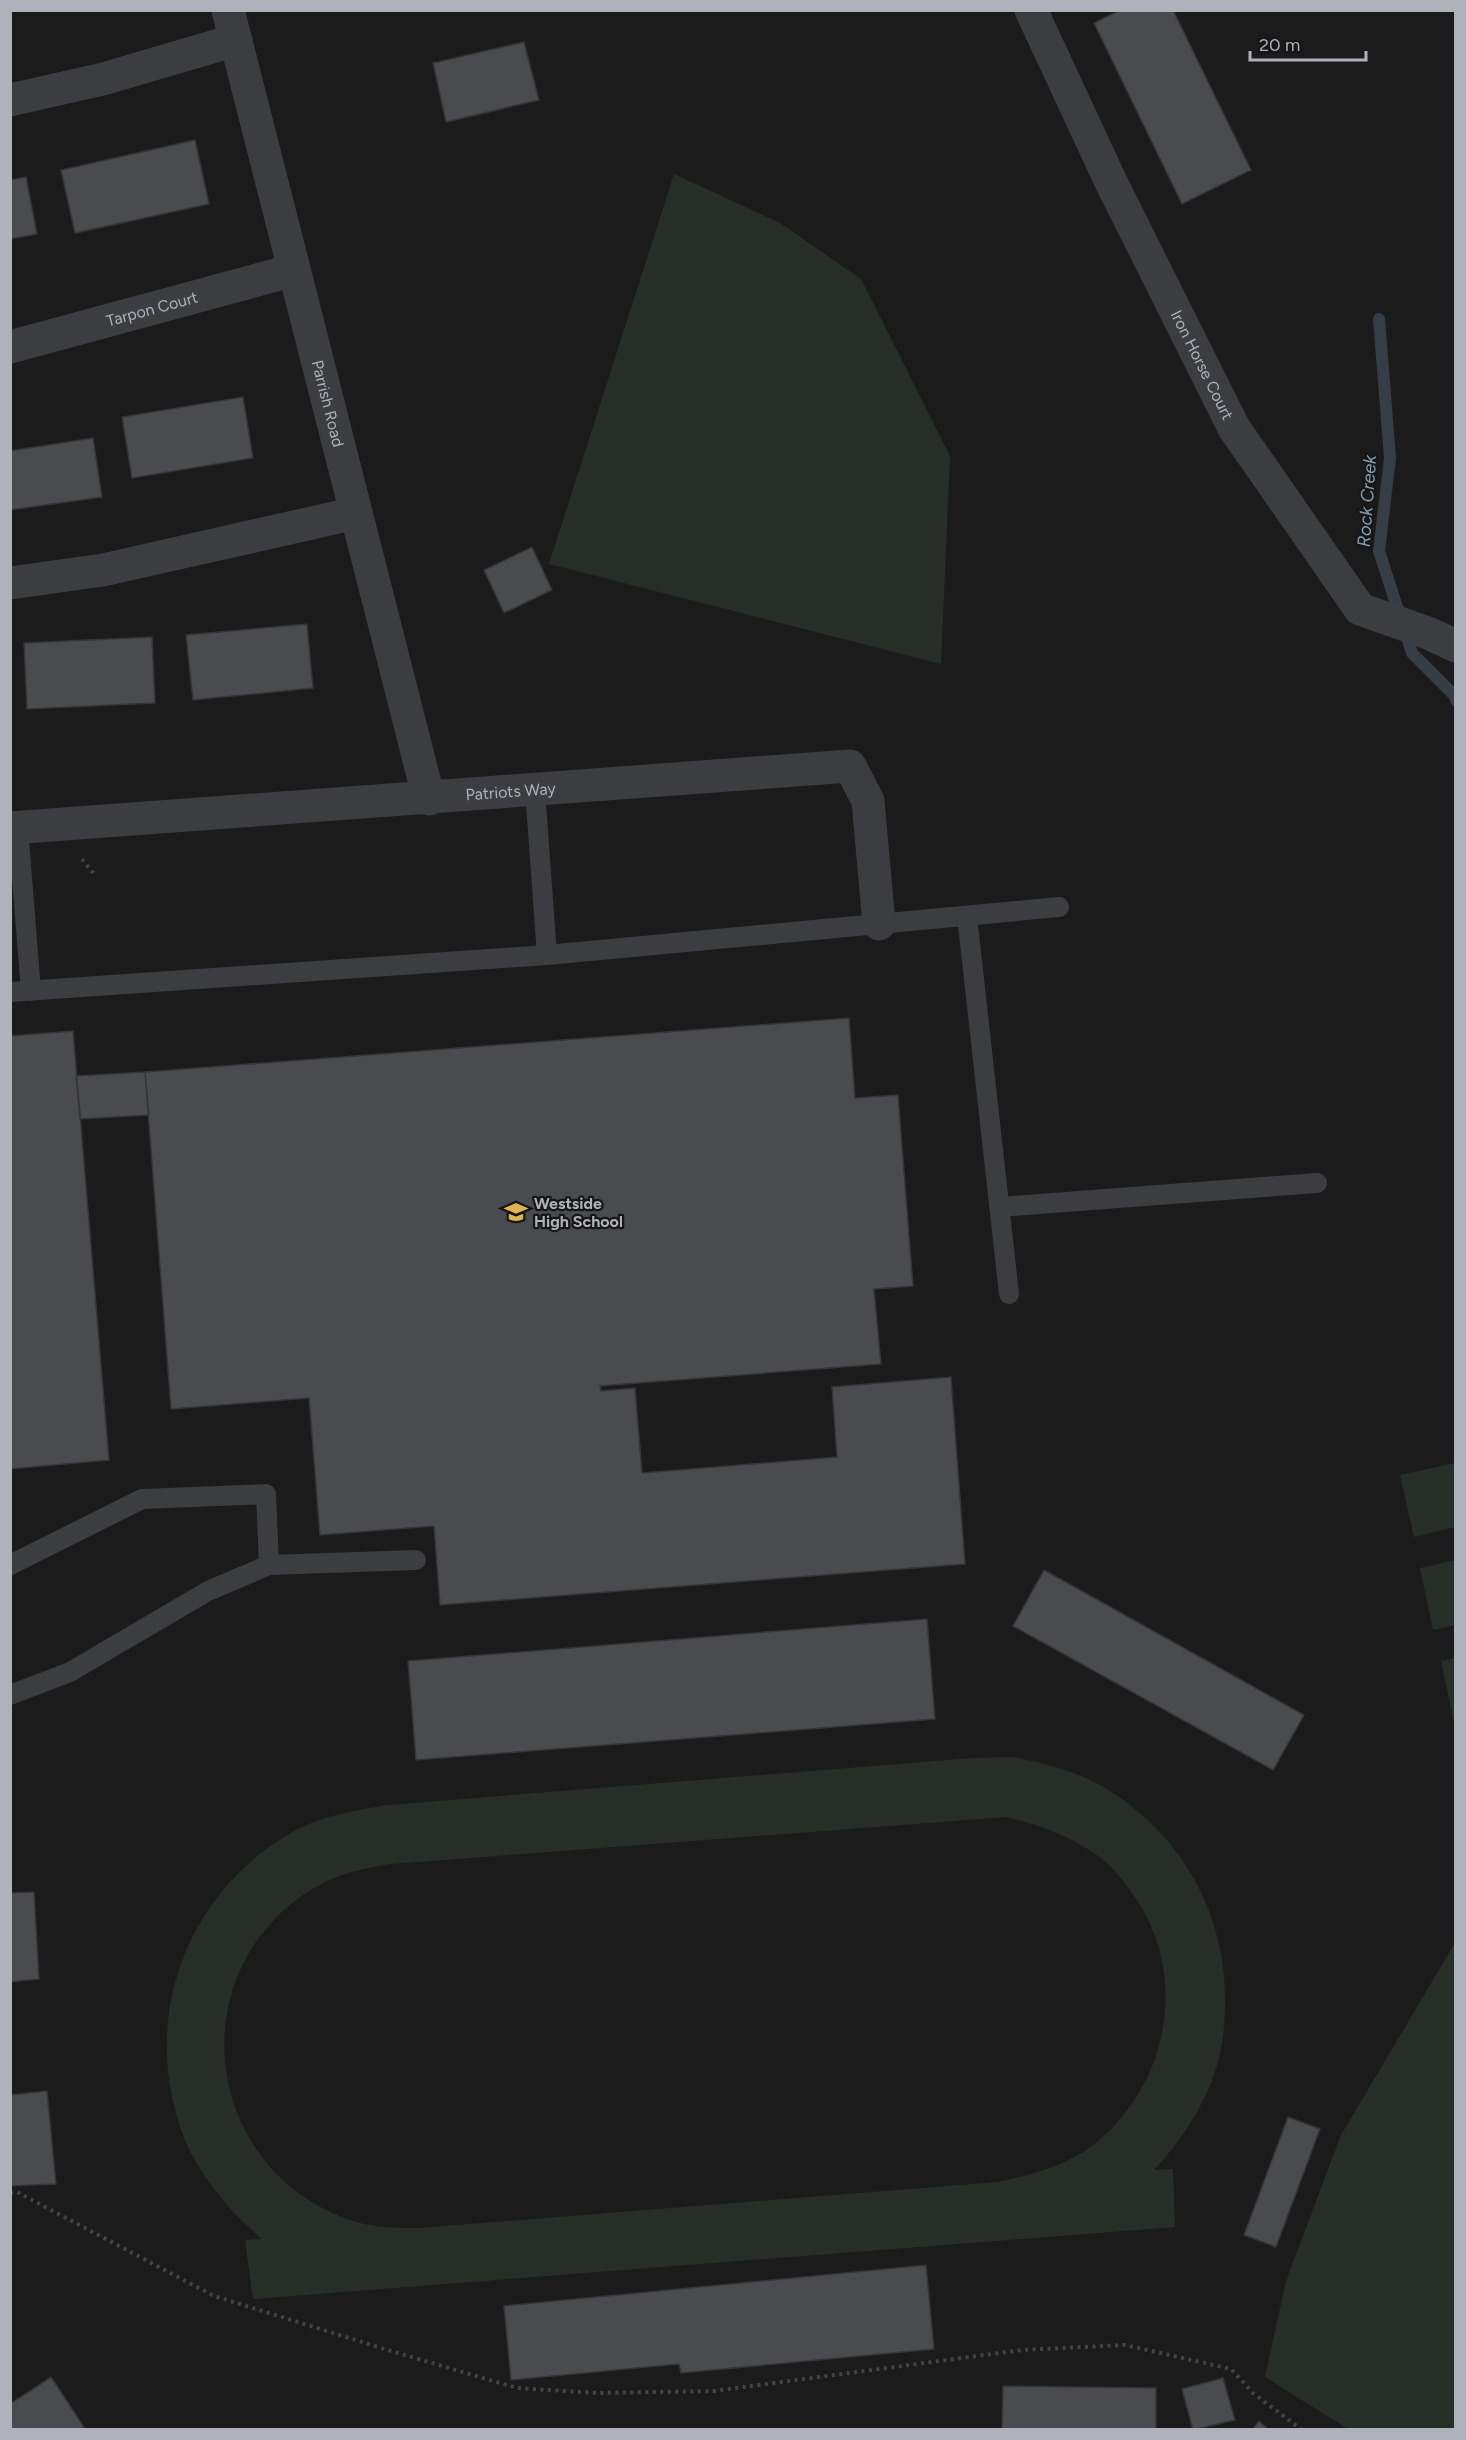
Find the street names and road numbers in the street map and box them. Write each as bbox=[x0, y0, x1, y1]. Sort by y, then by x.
street label: Tarpon Court bbox=[104, 287, 200, 330]
street label: Iron Horse Court bbox=[1167, 307, 1238, 423]
street label: Parrish Road bbox=[308, 358, 348, 449]
street label: Patriots Way bbox=[465, 778, 557, 804]

